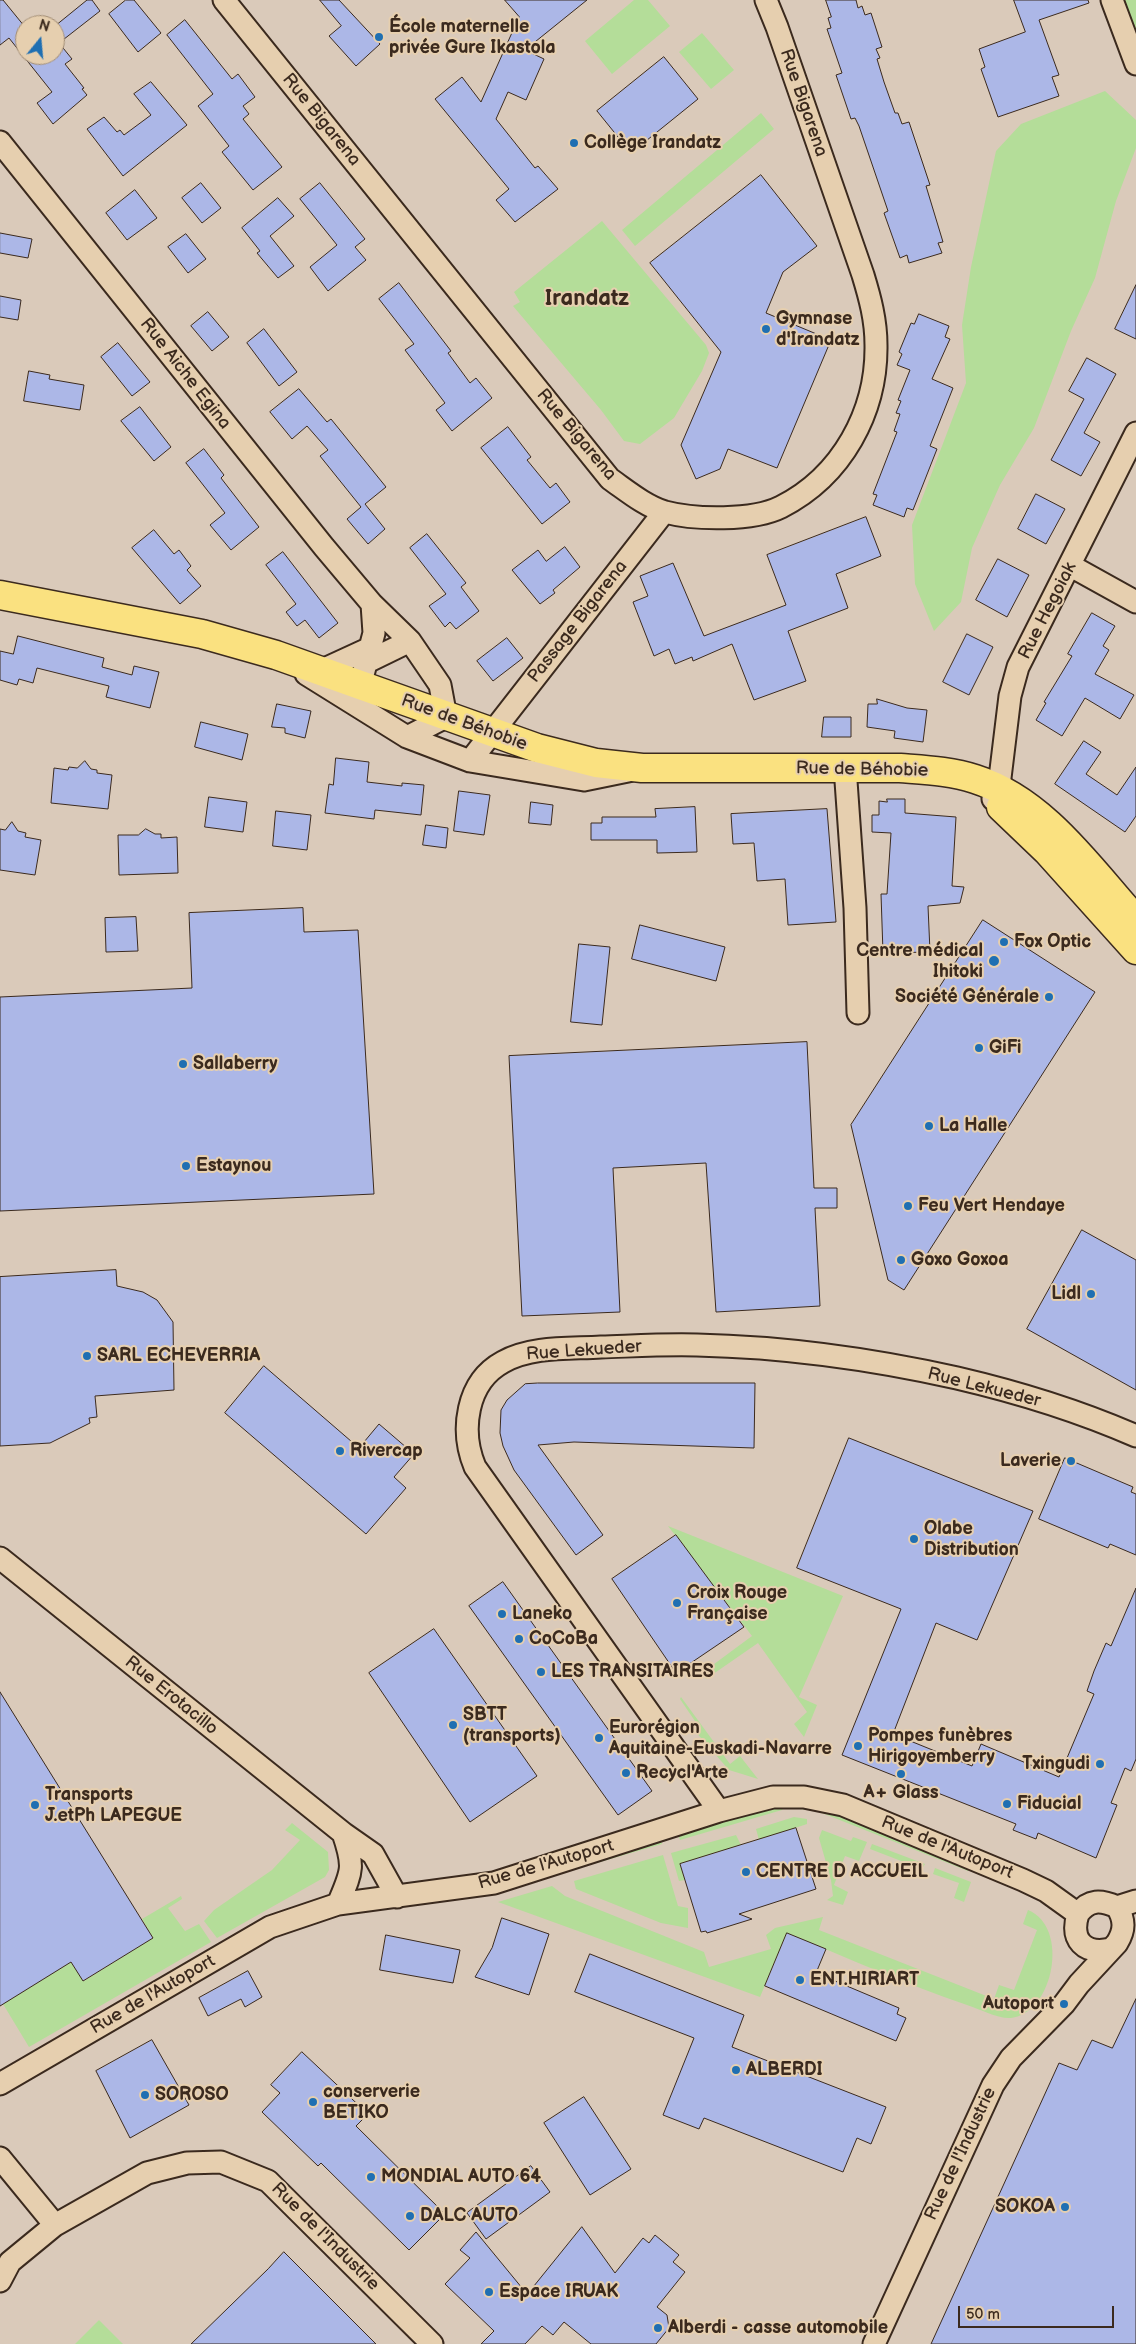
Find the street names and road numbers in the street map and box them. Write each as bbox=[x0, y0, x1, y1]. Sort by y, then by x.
street label: Rue Bigarena bbox=[774, 46, 832, 160]
street label: Rue Bigarena bbox=[277, 69, 365, 171]
street label: Rue Aiche Egina bbox=[135, 314, 235, 434]
street label: Rue Bigarena bbox=[532, 385, 620, 485]
street label: Passage Bigarena bbox=[524, 557, 632, 687]
street label: Rue Hegoiak bbox=[1014, 559, 1082, 663]
street label: Rue de Béhobie bbox=[398, 690, 530, 756]
street label: Rue de Béhobie bbox=[796, 758, 928, 782]
street label: Rue Lekueder bbox=[526, 1336, 642, 1366]
street label: Rue Lekueder bbox=[925, 1364, 1043, 1412]
street label: Rue Erotacillo bbox=[120, 1652, 222, 1740]
street label: Rue de l'Autoport bbox=[878, 1812, 1016, 1884]
street label: Rue de l'Autoport bbox=[476, 1835, 616, 1895]
street label: Rue de l'Autoport bbox=[87, 1951, 219, 2039]
street label: Rue de l'Industrie bbox=[921, 2084, 1001, 2224]
street label: Rue de l'Industrie bbox=[266, 2178, 384, 2296]

